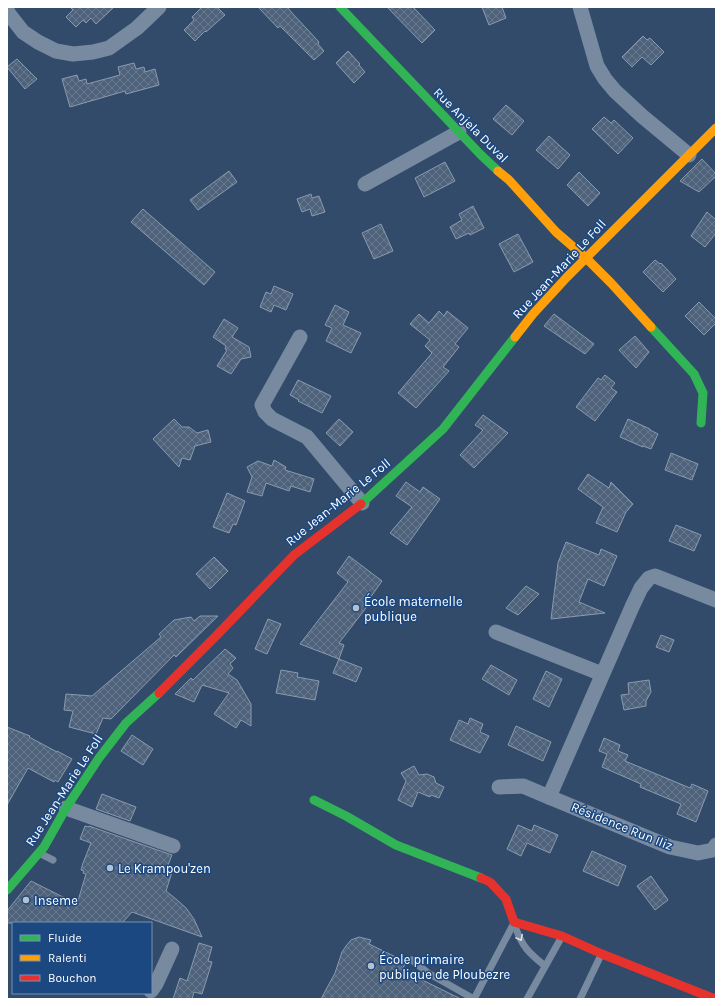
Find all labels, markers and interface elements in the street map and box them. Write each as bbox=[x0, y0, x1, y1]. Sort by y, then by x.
street label: Rue Anjela Duval bbox=[431, 85, 511, 165]
street label: Rue Jean-Marie Le Foll bbox=[509, 216, 609, 322]
street label: Rue Jean-Marie Le Foll bbox=[283, 455, 393, 549]
place label: École maternelle publique bbox=[364, 592, 463, 625]
marker: École maternelle publique bbox=[351, 603, 361, 613]
street label: Rue Jean-Marie Le Foll bbox=[22, 731, 106, 849]
street label: Résidence Run Iliz bbox=[569, 799, 675, 853]
place label: Le Krampou'zen bbox=[118, 861, 211, 876]
marker: Le Krampou'zen bbox=[105, 863, 115, 873]
place label: Inseme bbox=[34, 893, 78, 908]
marker: Inseme bbox=[21, 895, 31, 905]
legend bbox=[12, 922, 152, 994]
text: Fluide bbox=[48, 931, 82, 945]
one-way arrow bbox=[516, 934, 523, 941]
place label: École primaire publique de Ploubezre bbox=[379, 950, 510, 983]
text: Ralenti bbox=[48, 951, 87, 965]
marker: École primaire publique de Ploubezre bbox=[366, 961, 376, 971]
text: Bouchon bbox=[48, 971, 97, 985]

